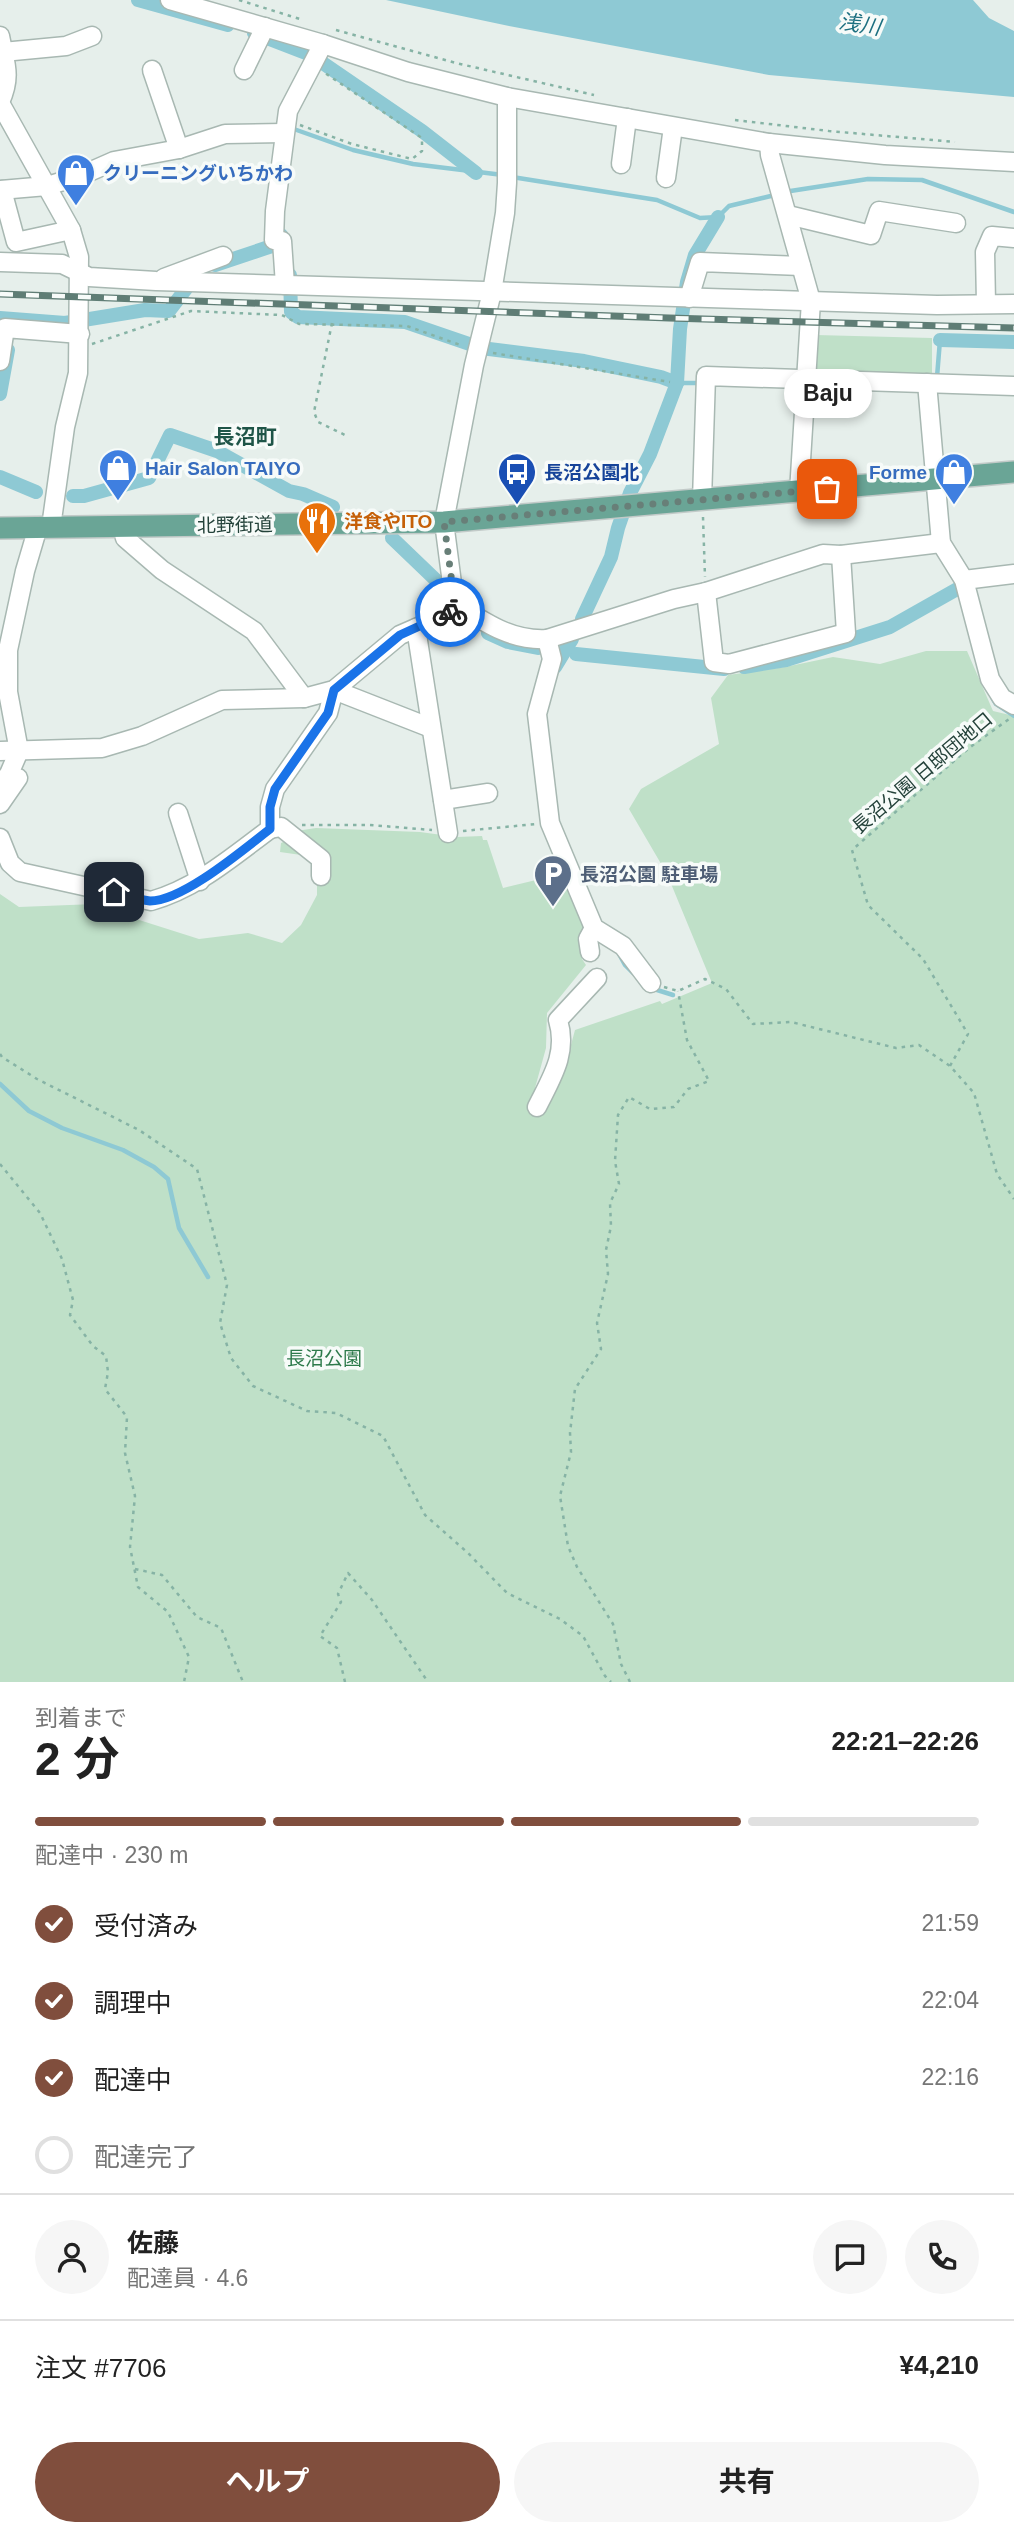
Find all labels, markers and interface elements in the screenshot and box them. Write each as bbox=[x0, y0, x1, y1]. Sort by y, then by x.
water label: 浅川 bbox=[837, 9, 885, 39]
shop icon: クリーニングいちかわ bbox=[55, 152, 97, 207]
place label: クリーニングいちかわ bbox=[103, 163, 293, 184]
callout: Baju bbox=[783, 370, 871, 419]
text: Baju bbox=[803, 380, 853, 406]
district label: 長沼町 bbox=[214, 425, 277, 448]
shop icon: Hair Salon TAIYO bbox=[97, 447, 139, 502]
bus stop icon: 長沼公園北 bbox=[496, 451, 538, 506]
shop icon: Forme bbox=[933, 451, 975, 506]
place label: Hair Salon TAIYO bbox=[145, 458, 301, 479]
pin bbox=[797, 459, 857, 519]
place label: 長沼公園北 bbox=[544, 462, 639, 483]
place label: Forme bbox=[869, 462, 927, 483]
icon: bag bbox=[808, 470, 846, 508]
restaurant icon: 洋食やITO bbox=[296, 500, 338, 555]
place label: 洋食やITO bbox=[344, 511, 432, 532]
street label: 北野街道 bbox=[197, 514, 273, 536]
courier bbox=[415, 577, 485, 647]
icon: bike bbox=[431, 593, 469, 631]
street label: 長沼公園 日邸団地口 bbox=[848, 708, 996, 838]
parking icon: 長沼公園 駐車場 bbox=[532, 853, 574, 908]
pin bbox=[84, 862, 144, 922]
place label: 長沼公園 駐車場 bbox=[580, 864, 718, 885]
icon: home bbox=[95, 873, 133, 911]
park label: 長沼公園 bbox=[286, 1348, 362, 1369]
text: 到着まで bbox=[35, 1705, 127, 1731]
text: 22:21–22:26 bbox=[832, 1726, 979, 1756]
text: 2 分 bbox=[35, 1733, 119, 1785]
text: 配達中 · 230 m bbox=[35, 1842, 188, 1868]
icon: check bbox=[35, 1905, 73, 1943]
text: 21:59 bbox=[921, 1910, 979, 1936]
text: 受付済み bbox=[94, 1911, 198, 1941]
icon: check bbox=[35, 1982, 73, 2020]
text: 22:04 bbox=[921, 1987, 979, 2013]
text: 調理中 bbox=[94, 1988, 172, 2018]
icon: check bbox=[35, 2059, 73, 2097]
text: 22:16 bbox=[921, 2064, 979, 2090]
text: 配達中 bbox=[94, 2065, 172, 2095]
text: 配達完了 bbox=[94, 2142, 198, 2172]
button: person bbox=[35, 2220, 109, 2294]
button: chat bbox=[813, 2220, 887, 2294]
button: phone bbox=[905, 2220, 979, 2294]
text: 佐藤 bbox=[127, 2228, 179, 2258]
text: 配達員 · 4.6 bbox=[127, 2265, 248, 2291]
text: ¥4,210 bbox=[899, 2350, 979, 2380]
text: 注文 #7706 bbox=[35, 2353, 167, 2383]
button: ヘルプ bbox=[35, 2442, 500, 2522]
button: 共有 bbox=[514, 2442, 979, 2522]

